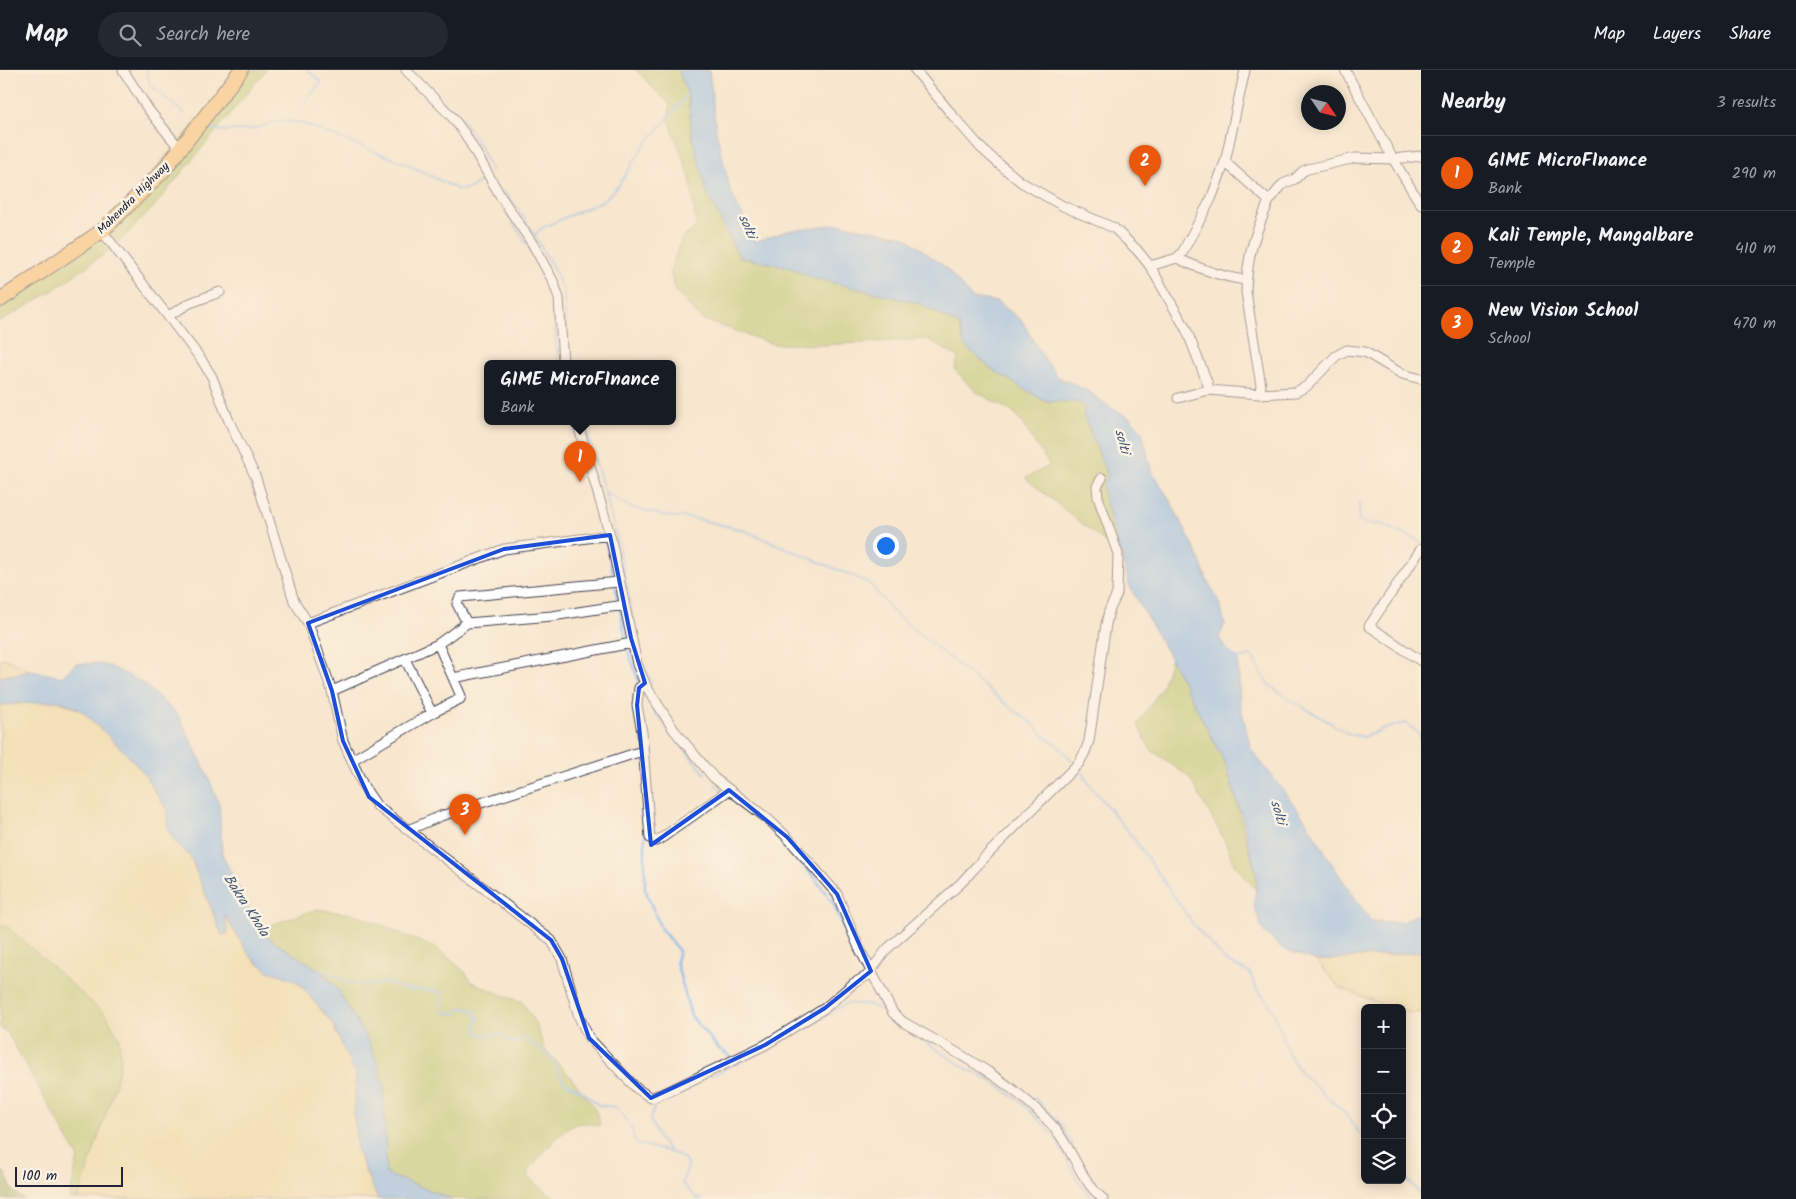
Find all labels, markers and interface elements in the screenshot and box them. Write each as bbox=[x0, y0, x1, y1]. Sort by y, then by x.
search box bbox=[98, 12, 448, 57]
text: Map bbox=[25, 15, 68, 54]
text: Search here bbox=[156, 20, 250, 50]
text: Map bbox=[1594, 20, 1625, 49]
text: Layers bbox=[1653, 20, 1701, 49]
text: Share bbox=[1729, 20, 1771, 49]
icon: search bbox=[116, 21, 144, 49]
north arrow bbox=[1301, 85, 1346, 130]
text: Nearby bbox=[1441, 86, 1506, 119]
text: 3 results bbox=[1717, 90, 1776, 115]
pin: 2 bbox=[1129, 145, 1161, 186]
text: GIME MicroFInance bbox=[1488, 146, 1647, 176]
street label: Mahendra Highway bbox=[93, 157, 174, 239]
text: 1 bbox=[1455, 161, 1459, 186]
text: 290 m bbox=[1732, 161, 1776, 186]
text: Bank bbox=[1488, 176, 1522, 201]
water label: solti bbox=[732, 211, 763, 244]
text: Kali Temple, Mangalbare bbox=[1488, 221, 1694, 251]
text: 2 bbox=[1452, 236, 1462, 261]
text: 410 m bbox=[1735, 236, 1776, 261]
text: Temple bbox=[1488, 251, 1535, 276]
text: New Vision School bbox=[1488, 296, 1638, 326]
text: 3 bbox=[1453, 311, 1461, 336]
text: 470 m bbox=[1733, 311, 1776, 336]
text: School bbox=[1488, 326, 1531, 351]
popup bbox=[484, 360, 676, 425]
text: GIME MicroFInance bbox=[501, 365, 659, 395]
text: Bank bbox=[501, 395, 534, 420]
water label: solti bbox=[1108, 427, 1137, 459]
pin: 1 bbox=[564, 441, 596, 482]
your location bbox=[873, 533, 899, 559]
pin: 3 bbox=[449, 794, 481, 835]
water label: solti bbox=[1264, 797, 1293, 830]
water label: Bakra Khola bbox=[218, 870, 275, 943]
map controls bbox=[1361, 1004, 1406, 1184]
button: + bbox=[1361, 1004, 1406, 1049]
button: − bbox=[1361, 1049, 1406, 1094]
button: locate bbox=[1361, 1094, 1406, 1139]
button: layers bbox=[1361, 1139, 1406, 1184]
scale bar bbox=[15, 1164, 122, 1187]
text: 100 m bbox=[22, 1165, 57, 1187]

